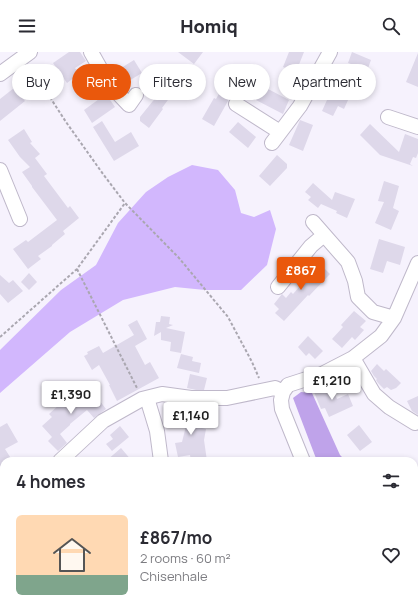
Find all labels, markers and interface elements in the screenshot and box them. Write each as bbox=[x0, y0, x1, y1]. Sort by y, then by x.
text: Homiq bbox=[180, 14, 238, 38]
icon: menu bbox=[16, 15, 38, 37]
icon: search bbox=[380, 15, 402, 37]
chip: Buy bbox=[12, 64, 64, 100]
chip: Rent bbox=[72, 64, 131, 100]
chip: Filters bbox=[139, 64, 206, 100]
chip: New bbox=[214, 64, 270, 100]
chip: Apartment bbox=[278, 64, 376, 100]
pin: £867 bbox=[277, 257, 325, 291]
text: £867 bbox=[286, 261, 316, 279]
pin: £1,210 bbox=[299, 367, 365, 401]
text: £1,210 bbox=[313, 371, 351, 389]
pin: £1,390 bbox=[38, 381, 104, 415]
text: £1,390 bbox=[51, 385, 91, 403]
pin: £1,140 bbox=[158, 402, 224, 436]
text: £1,140 bbox=[172, 406, 210, 424]
text: 4 homes bbox=[16, 470, 85, 493]
icon: filters bbox=[380, 470, 402, 492]
text: £867/mo bbox=[140, 526, 212, 549]
icon: home bbox=[48, 531, 96, 579]
icon: heart bbox=[380, 544, 402, 566]
text: 2 rooms · 60 m² bbox=[140, 549, 231, 567]
text: Chisenhale bbox=[140, 567, 208, 585]

